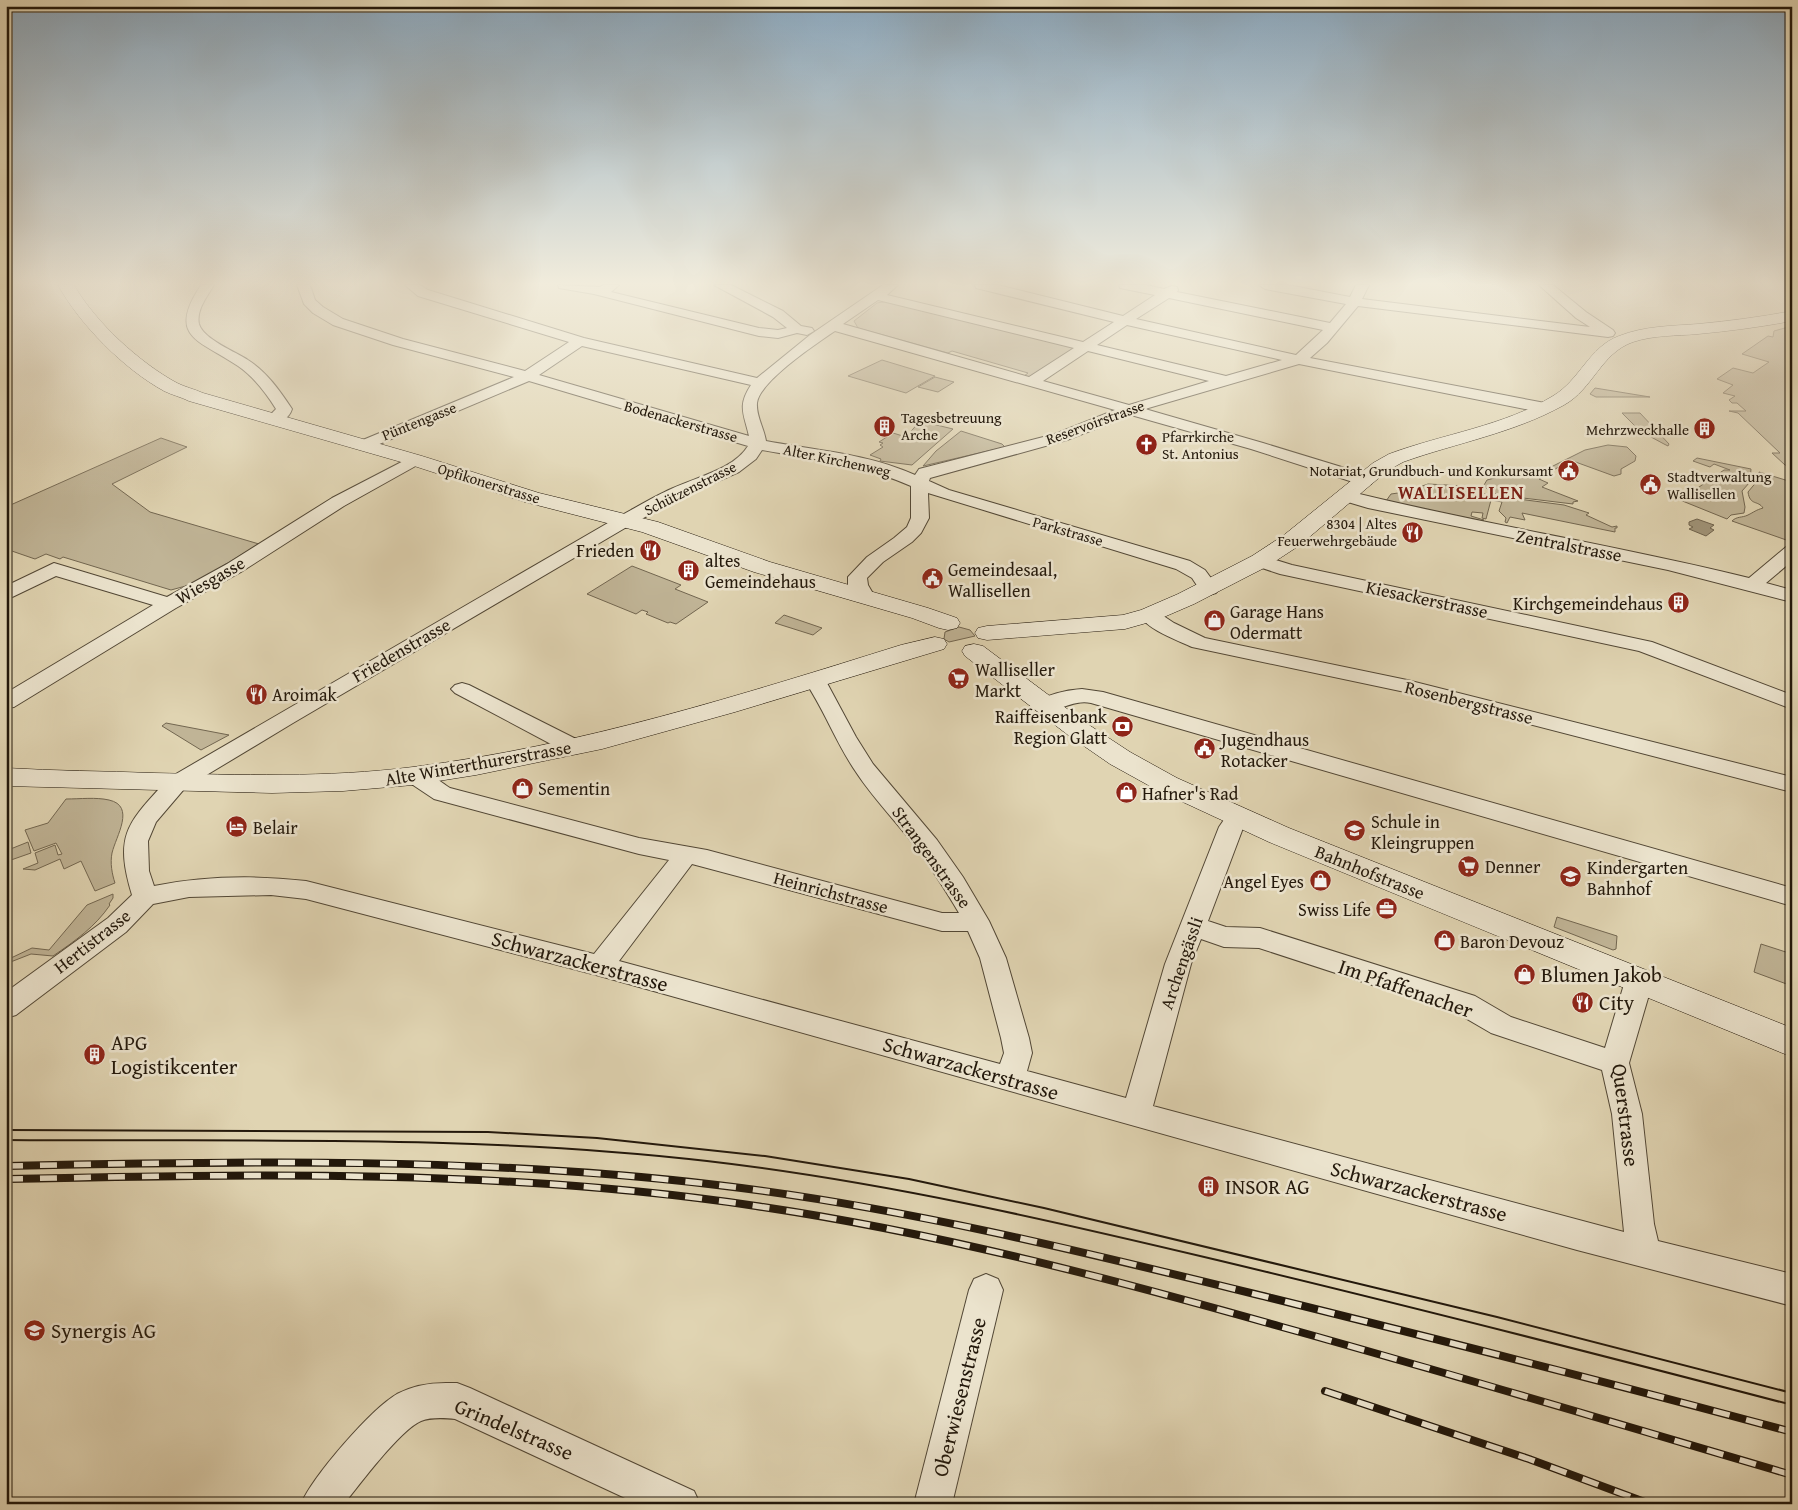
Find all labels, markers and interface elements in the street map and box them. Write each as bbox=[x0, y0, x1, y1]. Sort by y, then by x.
street label: Reservoirstrasse bbox=[1043, 394, 1147, 450]
street label: Bodenackerstrasse bbox=[622, 395, 740, 447]
street label: Püntengasse bbox=[379, 396, 459, 446]
place label: Tagesbetreuung Arche bbox=[901, 407, 1002, 445]
building icon: Tagesbetreuung Arche bbox=[873, 414, 897, 438]
building icon: Mehrzweckhalle bbox=[1693, 417, 1717, 441]
place label: Mehrzweckhalle bbox=[1586, 419, 1689, 440]
place label: Pfarrkirche St. Antonius bbox=[1162, 426, 1239, 464]
church icon: Pfarrkirche St. Antonius bbox=[1134, 433, 1158, 457]
street label: Alter Kirchenweg bbox=[781, 438, 893, 482]
street label: Schützenstrasse bbox=[640, 456, 740, 520]
street label: Opfikonerstrasse bbox=[435, 457, 543, 509]
public building icon: Notariat, Grundbuch- und Konkursamt bbox=[1557, 458, 1581, 482]
place label: Notariat, Grundbuch- und Konkursamt bbox=[1309, 460, 1554, 481]
place label: Stadtverwaltung Wallisellen bbox=[1667, 466, 1772, 504]
public building icon: Stadtverwaltung Wallisellen bbox=[1639, 473, 1663, 497]
district label: WALLISELLEN bbox=[1398, 478, 1524, 506]
street label: Parkstrasse bbox=[1030, 511, 1106, 551]
place label: 8304 | Altes Feuerwehrgebäude bbox=[1277, 513, 1397, 551]
restaurant icon: 8304 | Altes Feuerwehrgebäude bbox=[1401, 520, 1425, 544]
street label: Zentralstrasse bbox=[1514, 522, 1624, 568]
place label: Frieden bbox=[576, 537, 634, 564]
restaurant icon: Frieden bbox=[638, 538, 662, 562]
place label: altes Gemeindehaus bbox=[705, 547, 816, 595]
street label: Wiesgasse bbox=[170, 549, 250, 611]
place label: Gemeindesaal, Wallisellen bbox=[948, 556, 1057, 604]
building icon: altes Gemeindehaus bbox=[677, 558, 701, 582]
public building icon: Gemeindesaal, Wallisellen bbox=[920, 567, 944, 591]
street label: Kiesackerstrasse bbox=[1363, 573, 1491, 625]
place label: Kirchgemeindehaus bbox=[1513, 590, 1663, 617]
building icon: Kirchgemeindehaus bbox=[1667, 591, 1691, 615]
place label: Garage Hans Odermatt bbox=[1230, 598, 1324, 646]
shop icon: Garage Hans Odermatt bbox=[1202, 609, 1226, 633]
street label: Friedenstrasse bbox=[347, 611, 455, 689]
place label: Walliseller Markt bbox=[975, 656, 1055, 704]
supermarket icon: Walliseller Markt bbox=[947, 667, 971, 691]
street label: Rosenbergstrasse bbox=[1402, 673, 1536, 731]
place label: Aroimak bbox=[272, 681, 338, 708]
restaurant icon: Aroimak bbox=[244, 682, 268, 706]
place label: Raiffeisenbank Region Glatt bbox=[995, 703, 1108, 751]
bank icon: Raiffeisenbank Region Glatt bbox=[1111, 714, 1135, 738]
place label: Jugendhaus Rotacker bbox=[1219, 726, 1309, 774]
street label: Alte Winterthurerstrasse bbox=[383, 733, 573, 793]
public building icon: Jugendhaus Rotacker bbox=[1193, 737, 1217, 761]
place label: Sementin bbox=[538, 775, 610, 802]
shop icon: Sementin bbox=[510, 776, 534, 800]
place label: Hafner's Rad bbox=[1142, 780, 1239, 807]
shop icon: Hafner's Rad bbox=[1114, 781, 1138, 805]
street label: Strangenstrasse bbox=[886, 800, 978, 914]
place label: Schule in Kleingruppen bbox=[1371, 808, 1474, 856]
place label: Belair bbox=[253, 814, 298, 841]
hotel icon: Belair bbox=[225, 815, 249, 839]
school or university icon: Schule in Kleingruppen bbox=[1343, 819, 1367, 843]
street label: Bahnhofstrasse bbox=[1311, 838, 1429, 906]
place label: Denner bbox=[1485, 853, 1541, 880]
supermarket icon: Denner bbox=[1457, 854, 1481, 878]
place label: Kindergarten Bahnhof bbox=[1587, 854, 1688, 902]
street label: Heinrichstrasse bbox=[771, 864, 891, 920]
school or university icon: Kindergarten Bahnhof bbox=[1559, 865, 1583, 889]
place label: Angel Eyes bbox=[1223, 868, 1304, 895]
shop icon: Angel Eyes bbox=[1308, 869, 1332, 893]
place label: Swiss Life bbox=[1298, 896, 1371, 923]
office icon: Swiss Life bbox=[1375, 897, 1399, 921]
street label: Hertistrasse bbox=[48, 902, 136, 980]
street label: Archengässli bbox=[1153, 913, 1209, 1013]
street label: Schwarzackerstrasse bbox=[488, 923, 672, 1000]
place label: Baron Devouz bbox=[1460, 928, 1564, 955]
shop icon: Baron Devouz bbox=[1432, 929, 1456, 953]
street label: Im Pfaffenacher bbox=[1335, 950, 1478, 1026]
place label: Blumen Jakob bbox=[1541, 959, 1662, 990]
shop icon: Blumen Jakob bbox=[1513, 962, 1537, 986]
place label: City bbox=[1599, 987, 1635, 1018]
restaurant icon: City bbox=[1571, 990, 1595, 1014]
place label: APG Logistikcenter bbox=[111, 1027, 238, 1082]
street label: Schwarzackerstrasse bbox=[879, 1028, 1063, 1108]
building icon: APG Logistikcenter bbox=[83, 1042, 107, 1066]
street label: Querstrasse bbox=[1604, 1062, 1648, 1168]
street label: Schwarzackerstrasse bbox=[1327, 1153, 1511, 1230]
place label: INSOR AG bbox=[1225, 1171, 1310, 1202]
building icon: INSOR AG bbox=[1197, 1174, 1221, 1198]
street label: Oberwiesenstrasse bbox=[924, 1314, 994, 1480]
place label: Synergis AG bbox=[51, 1315, 156, 1346]
school or university icon: Synergis AG bbox=[23, 1318, 47, 1342]
street label: Grindelstrasse bbox=[450, 1390, 578, 1468]

